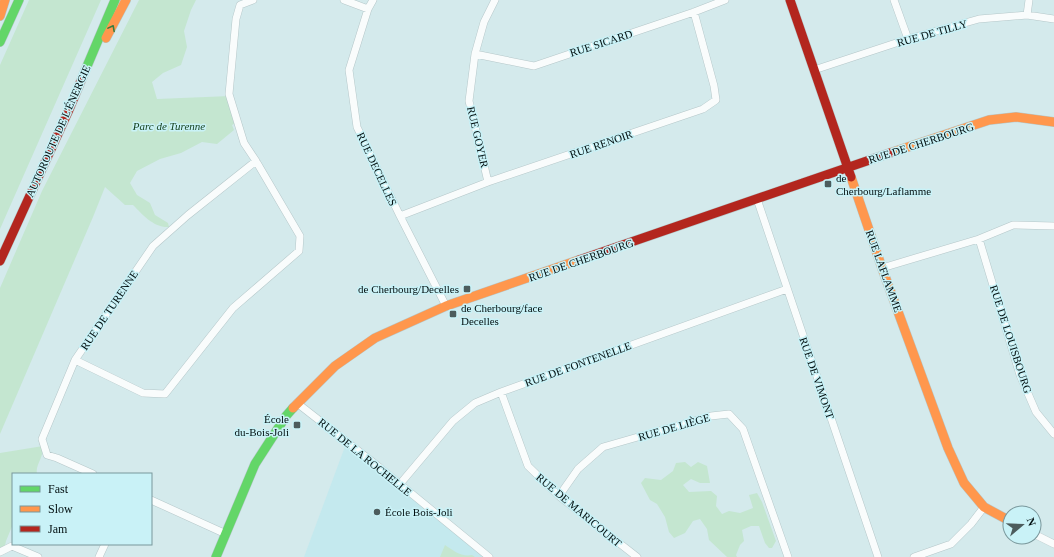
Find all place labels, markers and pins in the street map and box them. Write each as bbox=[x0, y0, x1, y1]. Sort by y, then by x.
place label: de Cherbourg/Laflamme bbox=[836, 172, 931, 197]
marker: de Cherbourg/Laflamme bbox=[823, 179, 833, 189]
place label: de Cherbourg/Decelles bbox=[358, 283, 459, 295]
marker: de Cherbourg/Decelles bbox=[462, 284, 472, 294]
place label: de Cherbourg/face Decelles bbox=[461, 302, 542, 327]
marker: de Cherbourg/face Decelles bbox=[448, 309, 458, 319]
place label: École du-Bois-Joli bbox=[235, 413, 289, 438]
marker: École du-Bois-Joli bbox=[292, 420, 302, 430]
place label: École Bois-Joli bbox=[385, 506, 453, 518]
marker: École Bois-Joli bbox=[372, 507, 382, 517]

